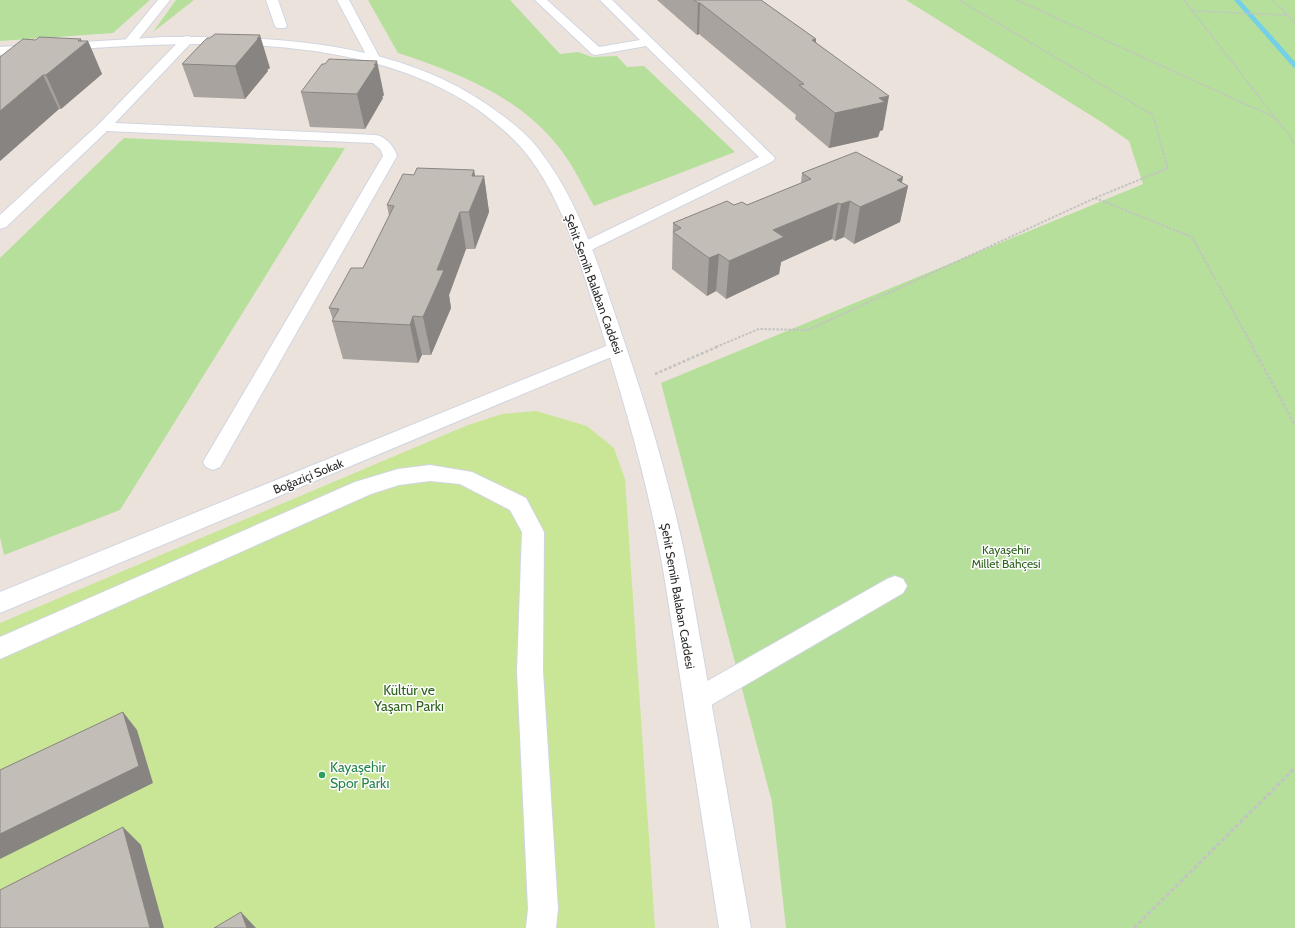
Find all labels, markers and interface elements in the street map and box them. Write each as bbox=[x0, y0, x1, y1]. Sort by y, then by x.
street label: Şehit Semih Balaban Caddesi bbox=[562, 212, 626, 356]
street label: Boğaziçi Sokak bbox=[271, 455, 346, 497]
street label: Şehit Semih Balaban Caddesi bbox=[658, 522, 698, 670]
park label: Kayaşehir Millet Bahçesi bbox=[971, 542, 1041, 571]
park label: Kültür ve Yaşam Parkı bbox=[373, 681, 444, 715]
place label: Kayaşehir Spor Parkı bbox=[330, 758, 389, 792]
marker: Kayaşehir Spor Parkı bbox=[317, 770, 327, 780]

